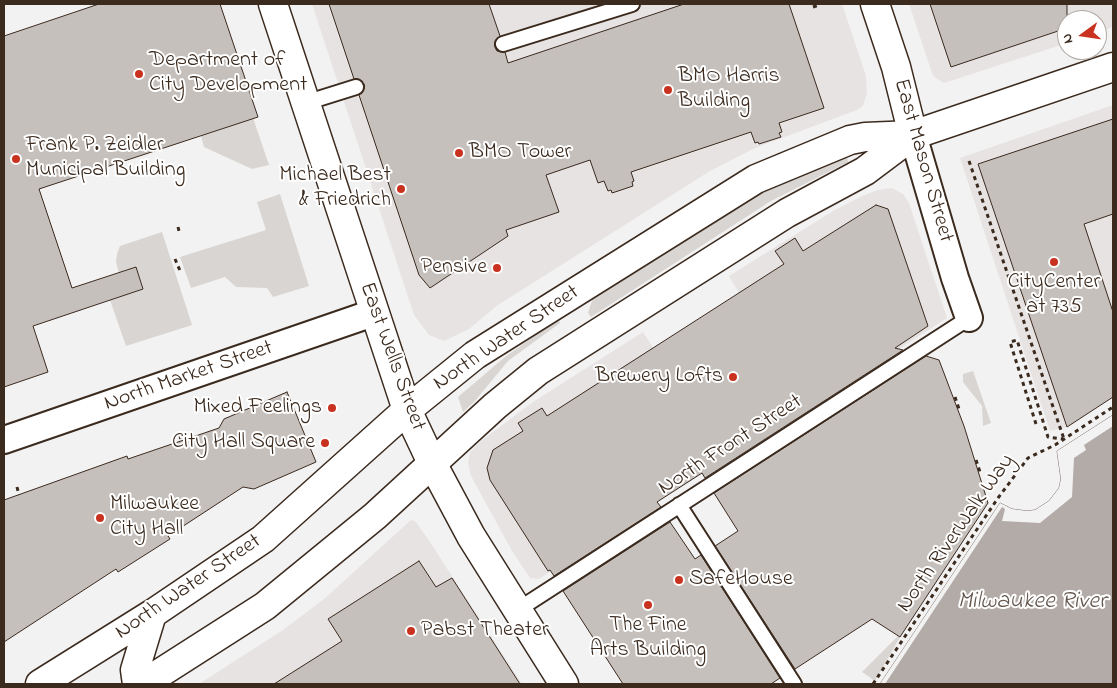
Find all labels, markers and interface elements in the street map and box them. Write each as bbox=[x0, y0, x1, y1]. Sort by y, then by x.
north arrow bbox=[1057, 10, 1107, 60]
text: N bbox=[1057, 31, 1079, 46]
place label: Department of City Development bbox=[149, 48, 307, 100]
place label: BMO Harris Building bbox=[678, 64, 780, 116]
marker: Department of City Development bbox=[133, 68, 145, 80]
street label: East Mason Street bbox=[886, 76, 958, 246]
marker: BMO Harris Building bbox=[662, 84, 674, 96]
place label: Frank P. Zeidler Municipal Building bbox=[26, 133, 185, 184]
place label: BMO Tower bbox=[469, 140, 571, 166]
marker: BMO Tower bbox=[453, 147, 465, 159]
marker: Frank P. Zeidler Municipal Building bbox=[10, 153, 22, 165]
place label: Michael Best & Friedrich bbox=[279, 163, 391, 215]
marker: Michael Best & Friedrich bbox=[395, 183, 407, 195]
place label: Pensive bbox=[421, 255, 487, 281]
marker: CityCenter at 735 bbox=[1048, 256, 1060, 268]
marker: Pensive bbox=[491, 262, 503, 274]
place label: CityCenter at 735 bbox=[1008, 270, 1100, 322]
street label: East Wells Street bbox=[352, 279, 430, 435]
street label: North Water Street bbox=[429, 280, 585, 398]
street label: North Market Street bbox=[101, 336, 277, 418]
place label: Brewery Lofts bbox=[595, 364, 723, 390]
marker: Brewery Lofts bbox=[727, 371, 739, 383]
street label: North Front Street bbox=[654, 390, 808, 502]
place label: Mixed Feelings bbox=[194, 395, 322, 421]
marker: Mixed Feelings bbox=[326, 402, 338, 414]
place label: City Hall Square bbox=[172, 430, 315, 456]
marker: City Hall Square bbox=[319, 437, 331, 449]
street label: North RiverWalk Way bbox=[892, 450, 1022, 618]
place label: Milwaukee City Hall bbox=[110, 492, 199, 544]
marker: Milwaukee City Hall bbox=[94, 512, 106, 524]
street label: North Water Street bbox=[111, 529, 267, 647]
place label: SafeHouse bbox=[689, 567, 793, 593]
marker: SafeHouse bbox=[673, 574, 685, 586]
water label: Milwaukee River bbox=[957, 589, 1107, 617]
marker: The Fine Arts Building bbox=[642, 599, 654, 611]
place label: The Fine Arts Building bbox=[590, 613, 706, 664]
place label: Pabst Theater bbox=[421, 618, 549, 644]
marker: Pabst Theater bbox=[405, 625, 417, 637]

